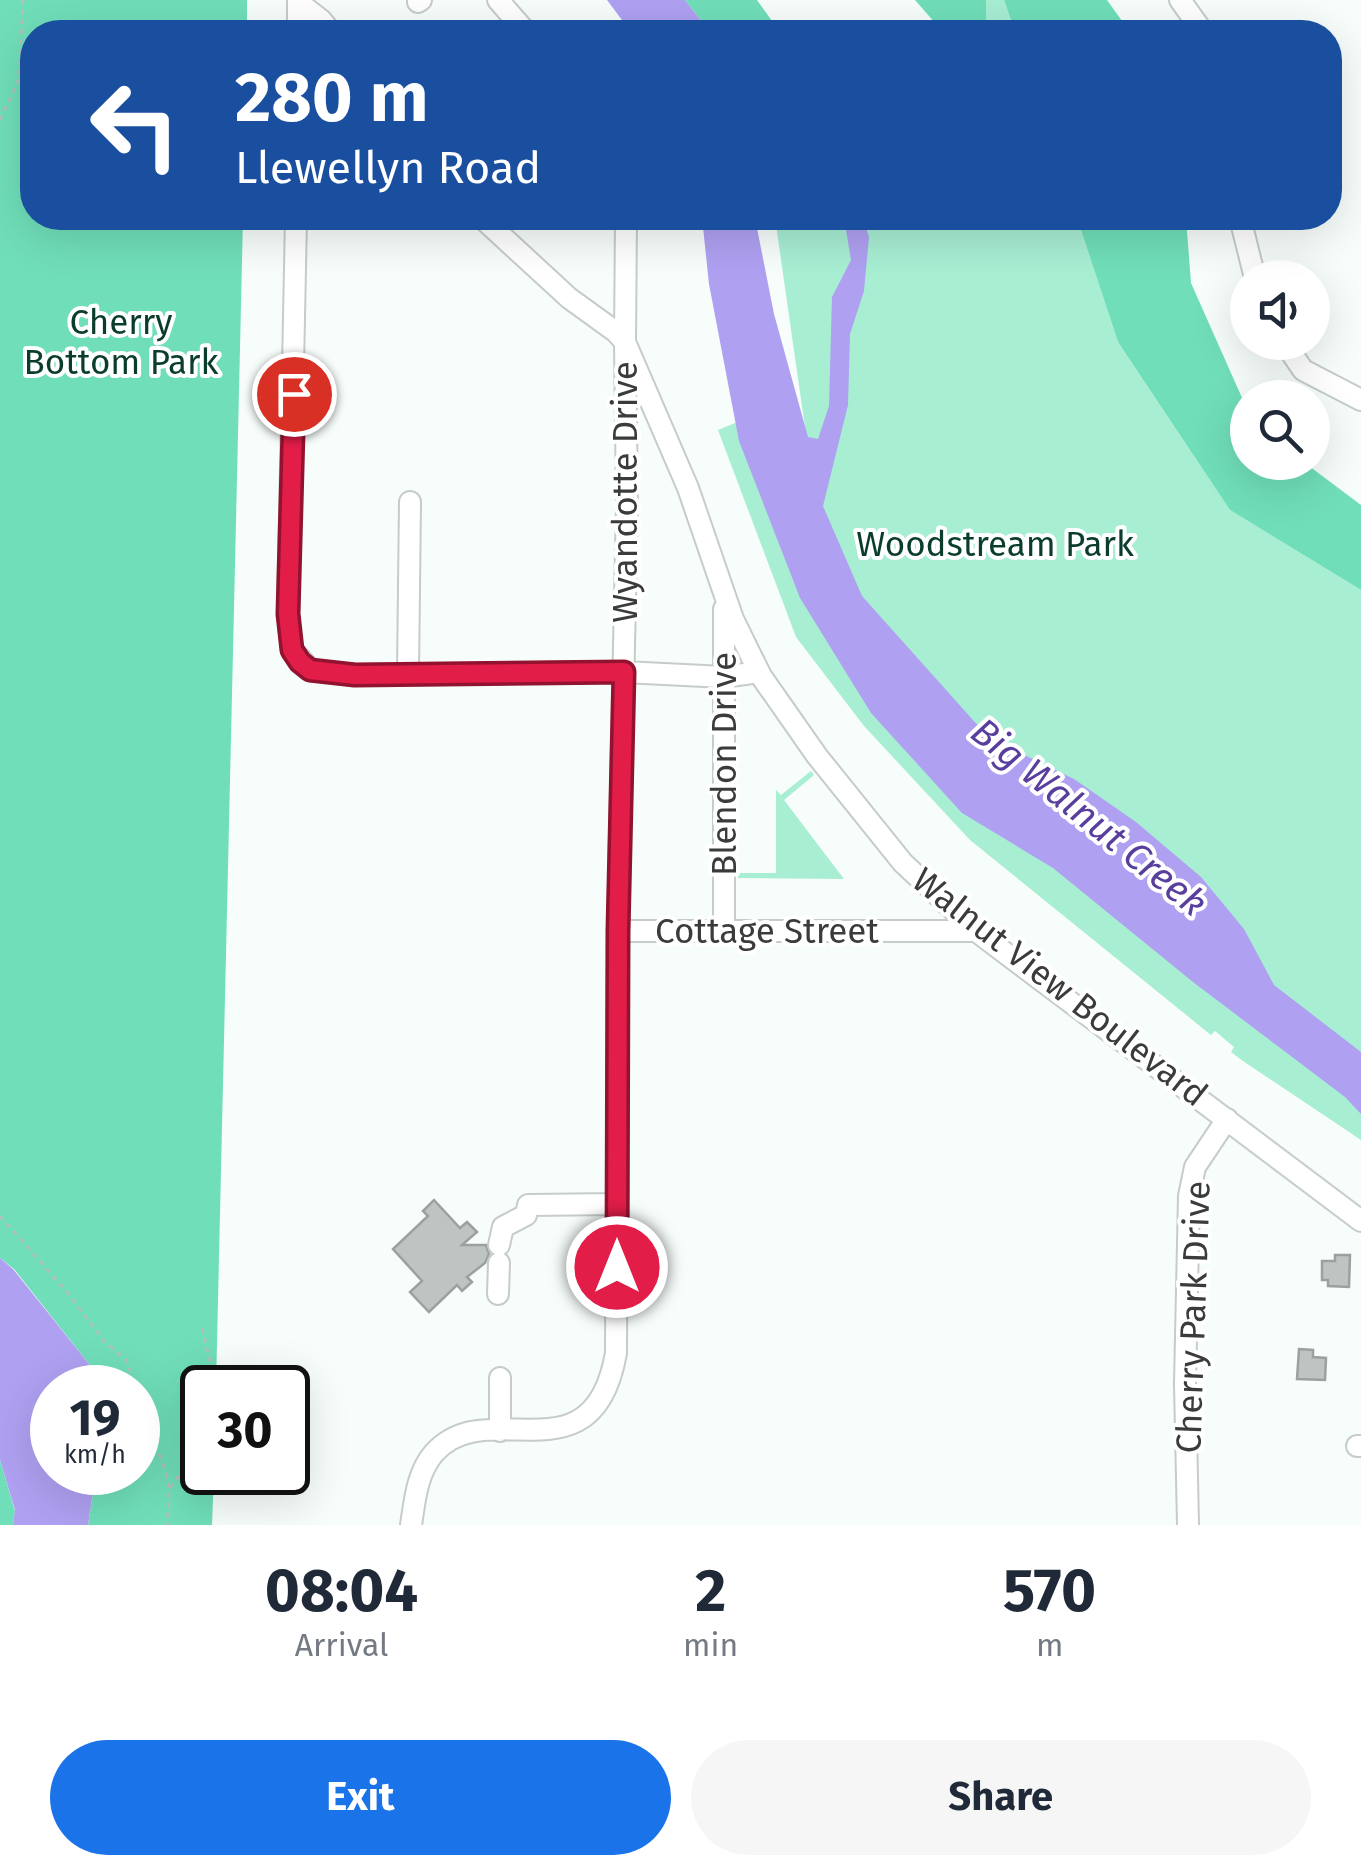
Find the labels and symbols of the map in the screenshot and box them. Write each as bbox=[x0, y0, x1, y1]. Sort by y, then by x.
park label: Cherry Bottom Park bbox=[23, 301, 219, 383]
pin bbox=[252, 352, 337, 437]
street label: Wyandotte Drive bbox=[604, 361, 646, 623]
park label: Woodstream Park bbox=[856, 523, 1134, 565]
street label: Blendon Drive bbox=[703, 652, 745, 876]
water label: Big Walnut Creek bbox=[962, 708, 1216, 926]
street label: Walnut View Boulevard bbox=[904, 859, 1216, 1115]
street label: Cottage Street bbox=[655, 910, 879, 952]
street label: Cherry Park Drive bbox=[1167, 1180, 1219, 1454]
position arrow bbox=[565, 1215, 669, 1319]
speed limit sign: 30 bbox=[180, 1365, 310, 1495]

